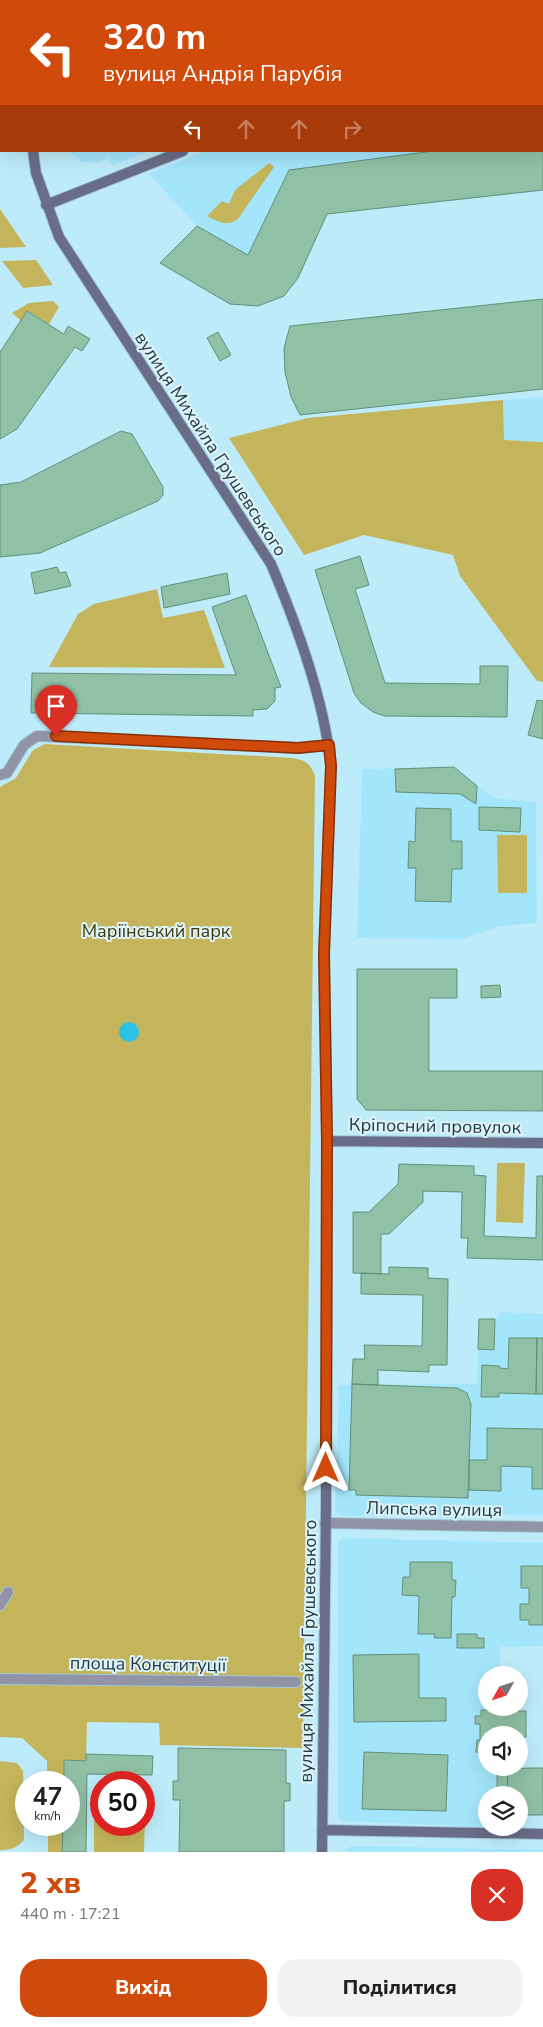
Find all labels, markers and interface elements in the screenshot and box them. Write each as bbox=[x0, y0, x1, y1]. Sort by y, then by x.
text: 320 m bbox=[103, 14, 206, 61]
icon: left bbox=[20, 20, 85, 85]
text: вулиця Андрія Парубія bbox=[103, 59, 342, 89]
icon: left bbox=[179, 115, 207, 143]
icon: ahead bbox=[232, 115, 260, 143]
icon: ahead bbox=[285, 115, 313, 143]
icon: right bbox=[338, 115, 366, 143]
street label: вулиця Михайла Грушевського bbox=[129, 327, 293, 561]
pin bbox=[35, 685, 77, 736]
icon: arrive bbox=[42, 692, 70, 720]
park label: Маріїнський парк bbox=[82, 919, 231, 943]
street label: Кріпосний провулок bbox=[349, 1112, 522, 1140]
position arrow bbox=[299, 1441, 351, 1493]
street label: Липська вулиця bbox=[366, 1496, 502, 1522]
street label: вулиця Михайла Грушевського bbox=[294, 1519, 322, 1783]
street label: площа Конституції bbox=[70, 1651, 227, 1677]
north arrow bbox=[478, 1666, 528, 1716]
map controls bbox=[478, 1666, 528, 1836]
button: sound bbox=[478, 1726, 528, 1776]
speed limit sign: 50 bbox=[90, 1771, 155, 1836]
text: 47 bbox=[32, 1780, 63, 1814]
button: layers bbox=[478, 1786, 528, 1836]
text: km/h bbox=[34, 1808, 61, 1824]
text: 2 хв bbox=[20, 1863, 81, 1904]
button: close bbox=[471, 1869, 523, 1921]
text: 440 m · 17:21 bbox=[20, 1903, 121, 1925]
button: Вихід bbox=[20, 1959, 267, 2017]
button: Поділитися bbox=[277, 1959, 523, 2017]

